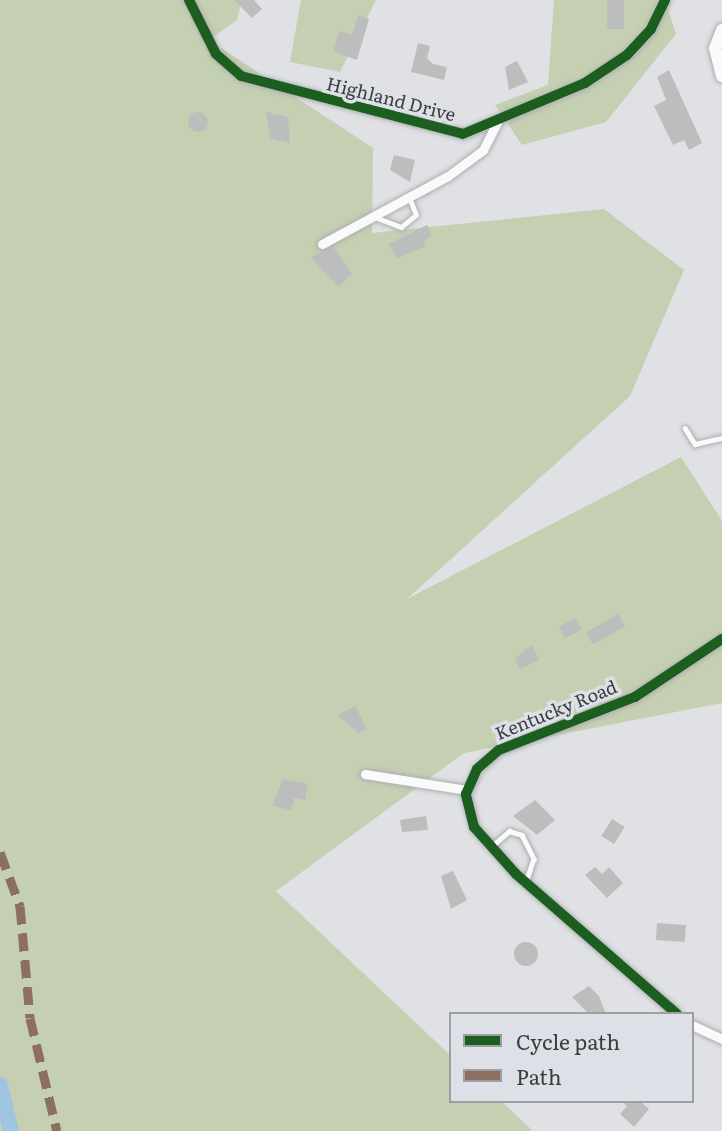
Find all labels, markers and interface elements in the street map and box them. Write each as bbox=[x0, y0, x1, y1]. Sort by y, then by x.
street label: Highland Drive bbox=[324, 73, 458, 125]
street label: Kentucky Road bbox=[492, 676, 620, 744]
legend bbox=[449, 1012, 694, 1103]
text: Cycle path bbox=[516, 1025, 620, 1056]
text: Path bbox=[516, 1060, 562, 1091]

